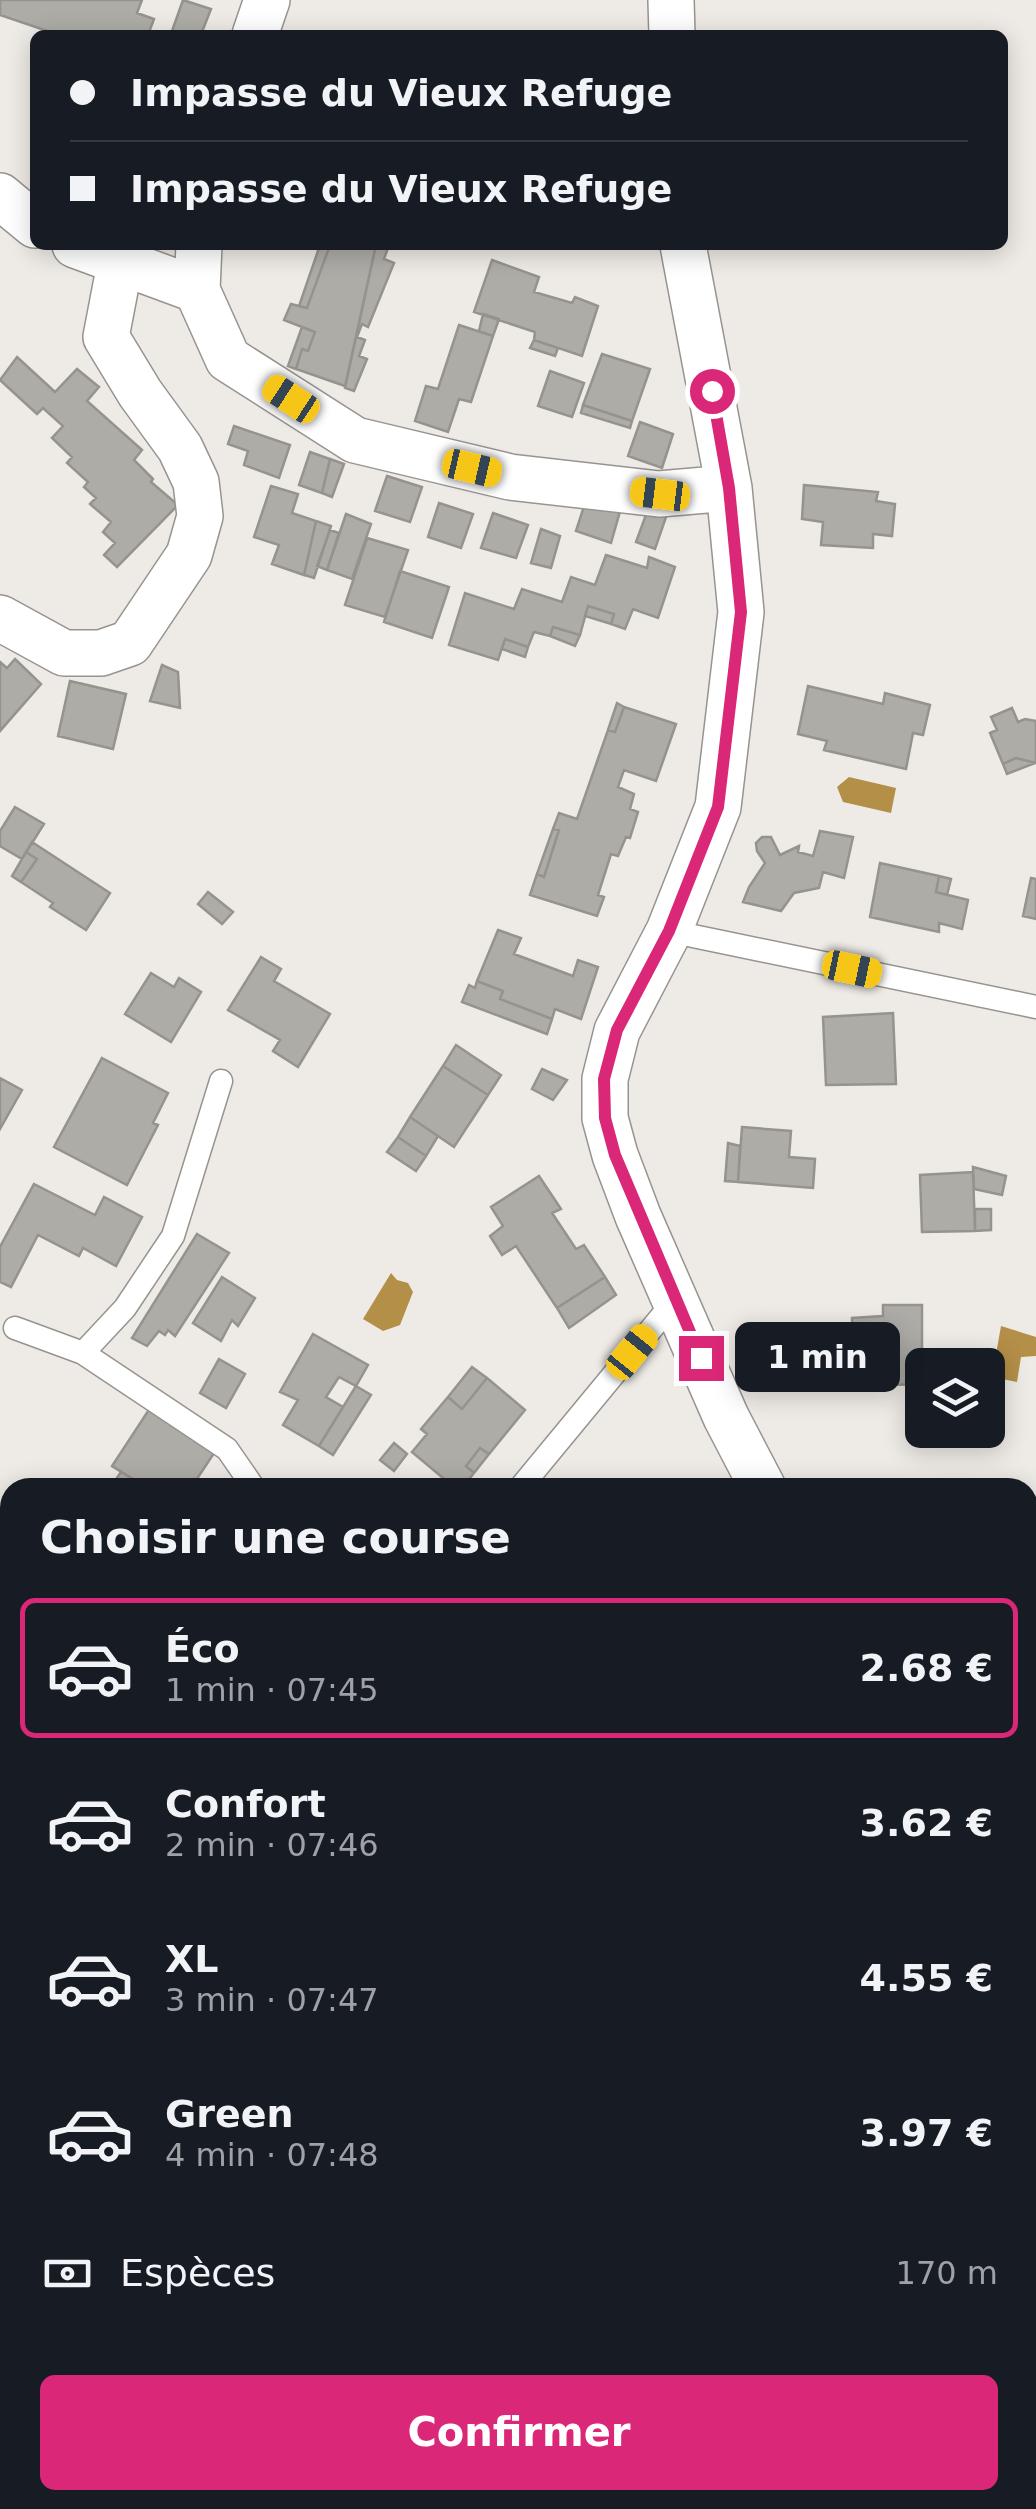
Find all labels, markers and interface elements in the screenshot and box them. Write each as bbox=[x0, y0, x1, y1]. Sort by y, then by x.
text: Impasse du Vieux Refuge bbox=[130, 71, 672, 115]
text: Impasse du Vieux Refuge bbox=[130, 167, 672, 211]
route start bbox=[690, 369, 735, 414]
car bbox=[258, 370, 324, 428]
car bbox=[439, 447, 505, 489]
car bbox=[628, 475, 692, 513]
car bbox=[820, 948, 884, 990]
car bbox=[601, 1319, 663, 1385]
callout: 1 min bbox=[736, 1323, 901, 1393]
route end bbox=[679, 1336, 724, 1381]
text: 1 min bbox=[767, 1338, 868, 1376]
map controls bbox=[905, 1348, 1005, 1448]
button: layers bbox=[905, 1348, 1005, 1448]
text: Choisir une course bbox=[40, 1511, 511, 1564]
icon: car bbox=[45, 1623, 135, 1713]
text: Éco bbox=[165, 1627, 240, 1671]
text: 2.68 € bbox=[860, 1646, 993, 1690]
text: 1 min · 07:45 bbox=[165, 1671, 379, 1709]
icon: car bbox=[45, 1778, 135, 1868]
text: Confort bbox=[165, 1782, 326, 1826]
text: 3.62 € bbox=[860, 1801, 993, 1845]
text: 2 min · 07:46 bbox=[165, 1826, 379, 1864]
icon: car bbox=[45, 1933, 135, 2023]
text: XL bbox=[165, 1937, 219, 1981]
text: 4.55 € bbox=[860, 1956, 993, 2000]
text: 3 min · 07:47 bbox=[165, 1981, 379, 2019]
icon: car bbox=[45, 2088, 135, 2178]
text: Green bbox=[165, 2092, 294, 2136]
text: 3.97 € bbox=[860, 2111, 993, 2155]
text: 4 min · 07:48 bbox=[165, 2136, 379, 2174]
icon: cash bbox=[40, 2246, 95, 2301]
text: Espèces bbox=[120, 2251, 275, 2295]
text: 170 m bbox=[896, 2254, 998, 2292]
button: Confirmer bbox=[40, 2375, 998, 2490]

